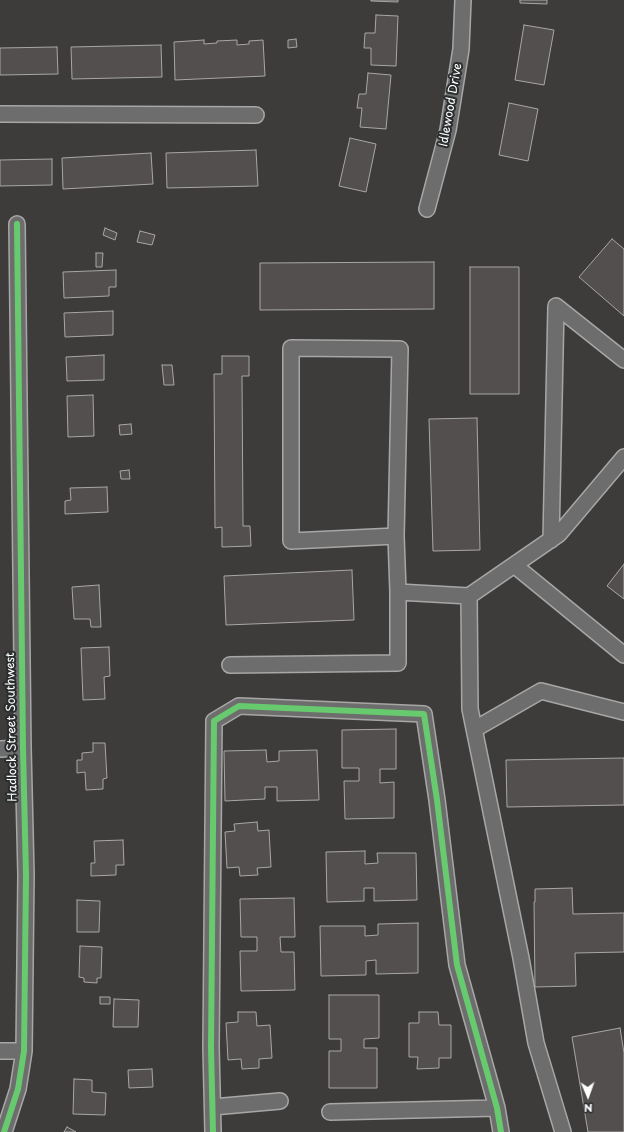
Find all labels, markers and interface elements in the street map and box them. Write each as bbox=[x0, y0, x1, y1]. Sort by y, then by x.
street label: Idlewood Drive bbox=[437, 62, 465, 148]
street label: Hadlock Street Southwest bbox=[3, 652, 21, 802]
north arrow bbox=[568, 1076, 608, 1116]
text: N bbox=[584, 1100, 593, 1117]

